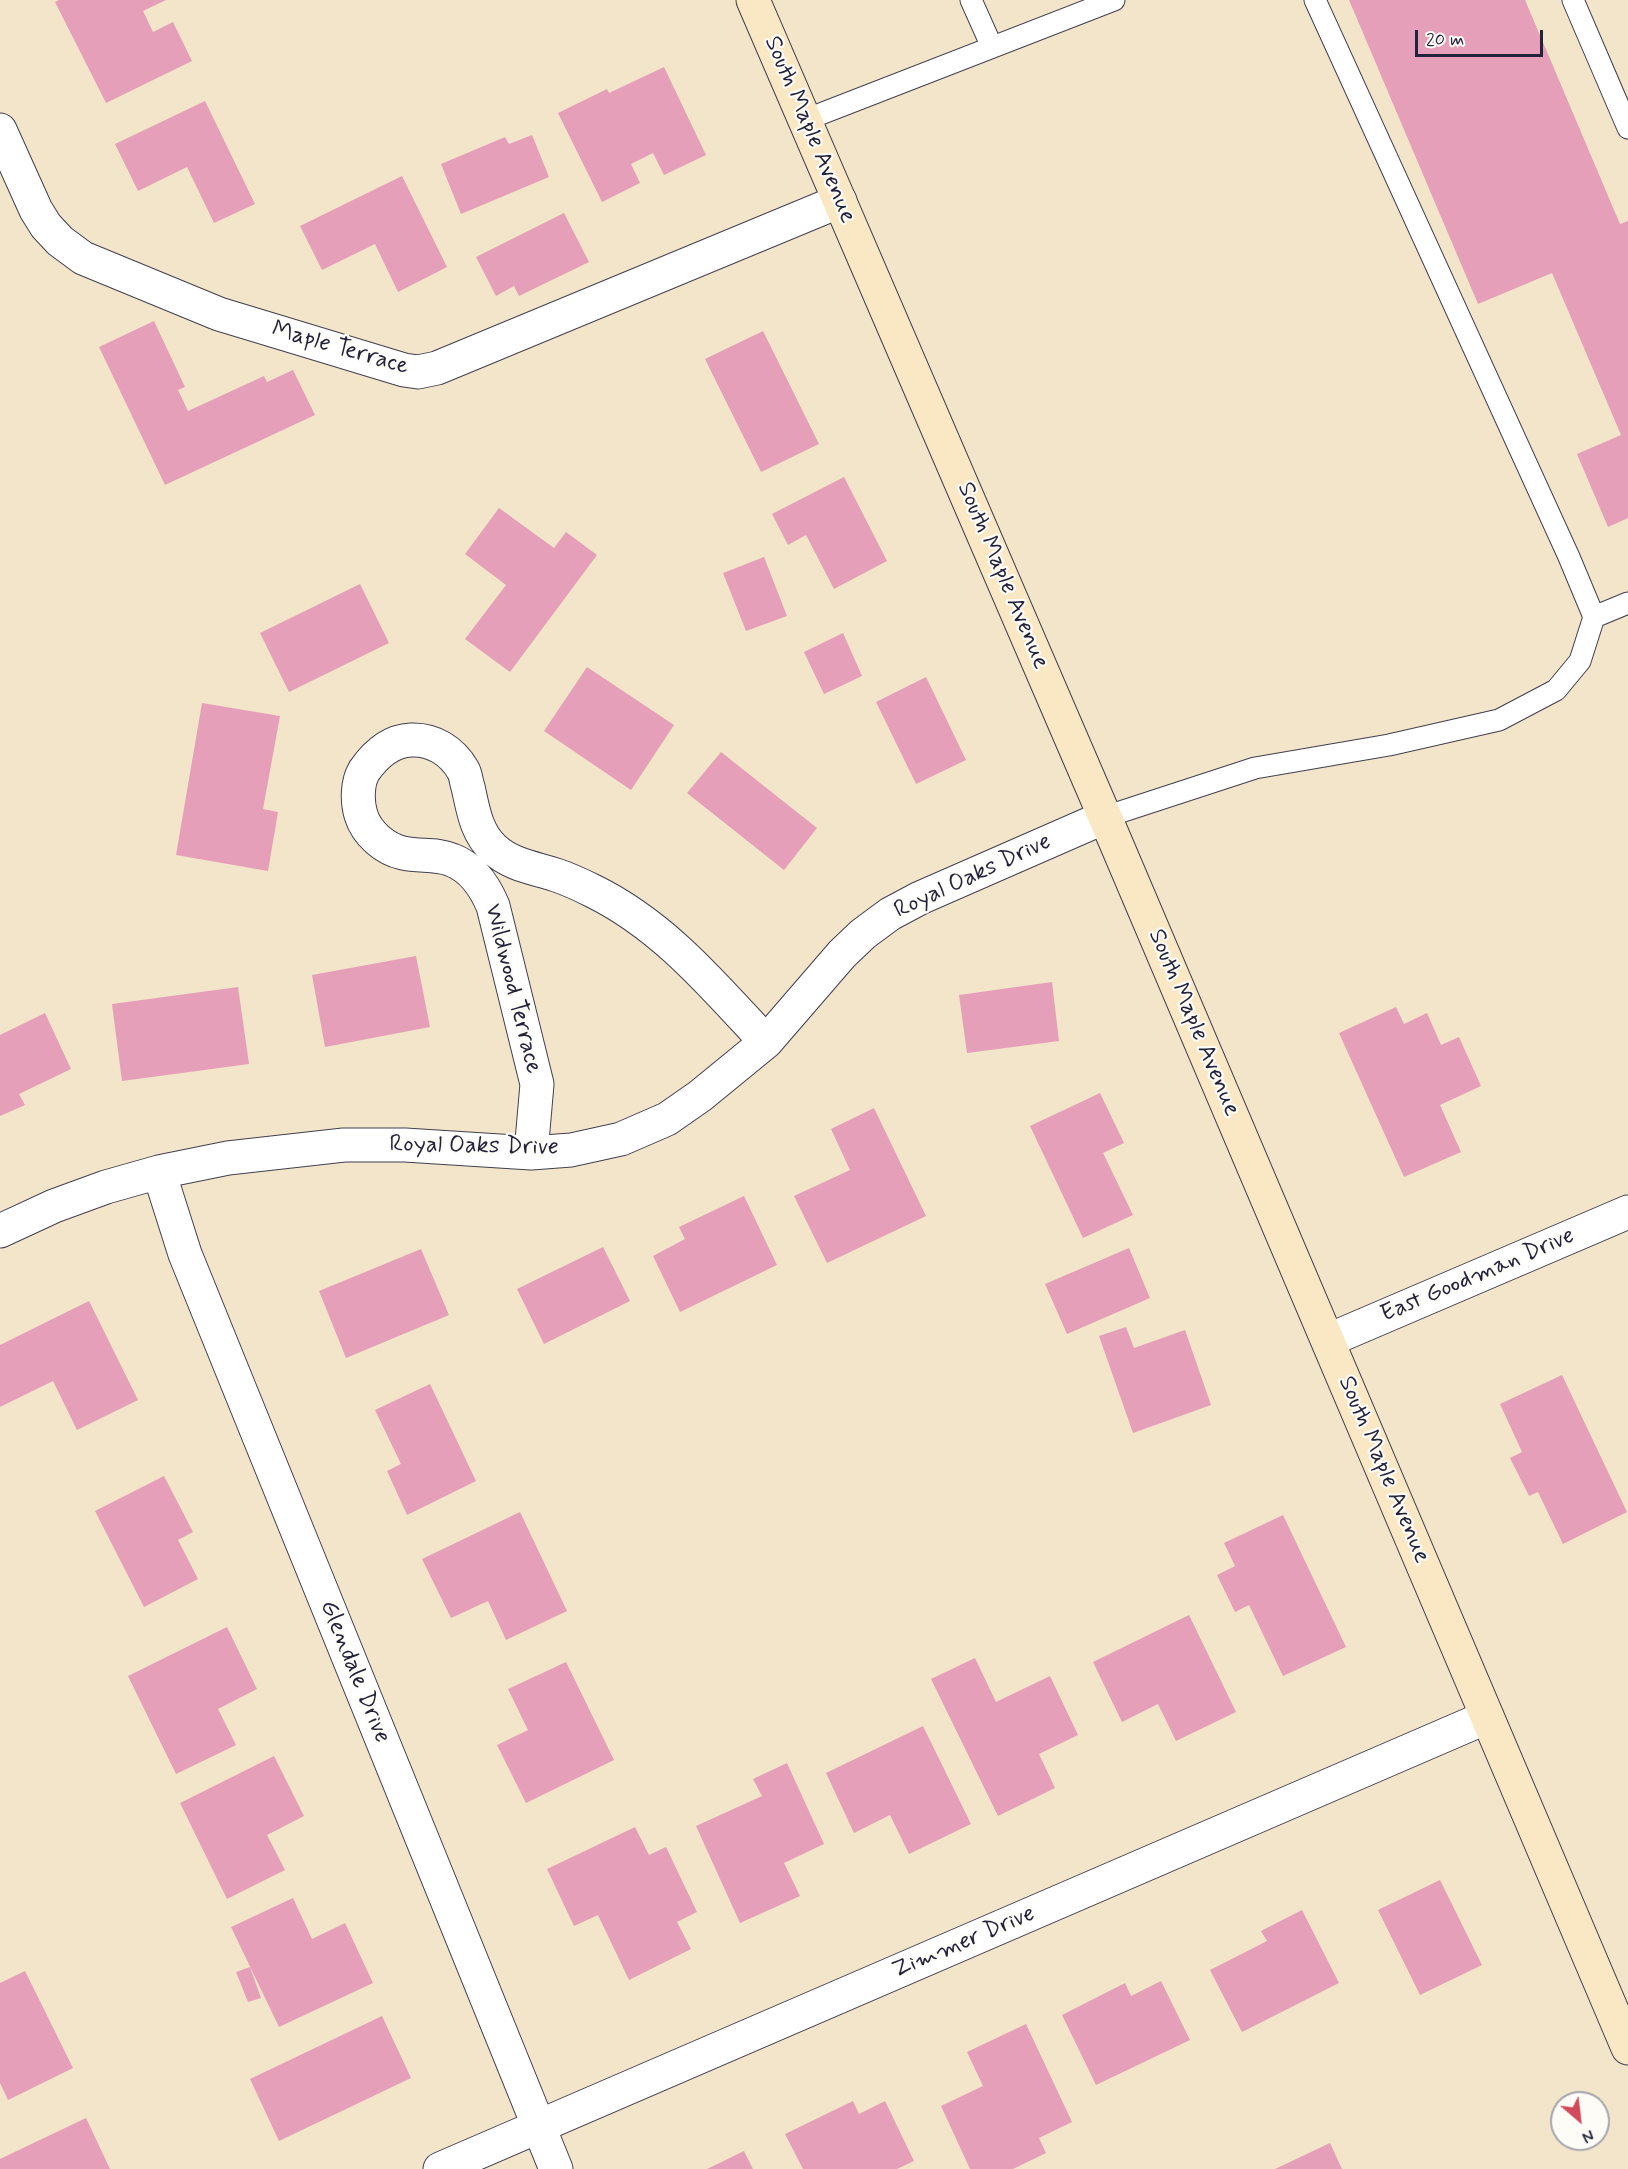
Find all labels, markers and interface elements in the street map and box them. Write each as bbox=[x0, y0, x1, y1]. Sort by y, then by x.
scale bar bbox=[1418, 18, 1546, 56]
text: 20 m bbox=[1426, 28, 1464, 52]
street label: South Maple Avenue bbox=[757, 32, 861, 228]
street label: Maple Terrace bbox=[268, 316, 412, 382]
street label: South Maple Avenue bbox=[950, 478, 1054, 674]
street label: Royal Oaks Drive bbox=[890, 828, 1056, 926]
street label: Wildwood Terrace bbox=[477, 901, 547, 1077]
street label: South Maple Avenue bbox=[1141, 925, 1245, 1121]
street label: Royal Oaks Drive bbox=[389, 1131, 559, 1163]
street label: East Goodman Drive bbox=[1377, 1222, 1579, 1330]
street label: South Maple Avenue bbox=[1331, 1372, 1435, 1568]
street label: Glendale Drive bbox=[312, 1596, 396, 1748]
street label: Zimmer Drive bbox=[888, 1900, 1040, 1986]
north arrow bbox=[1550, 2091, 1610, 2151]
text: N bbox=[1578, 2124, 1597, 2147]

